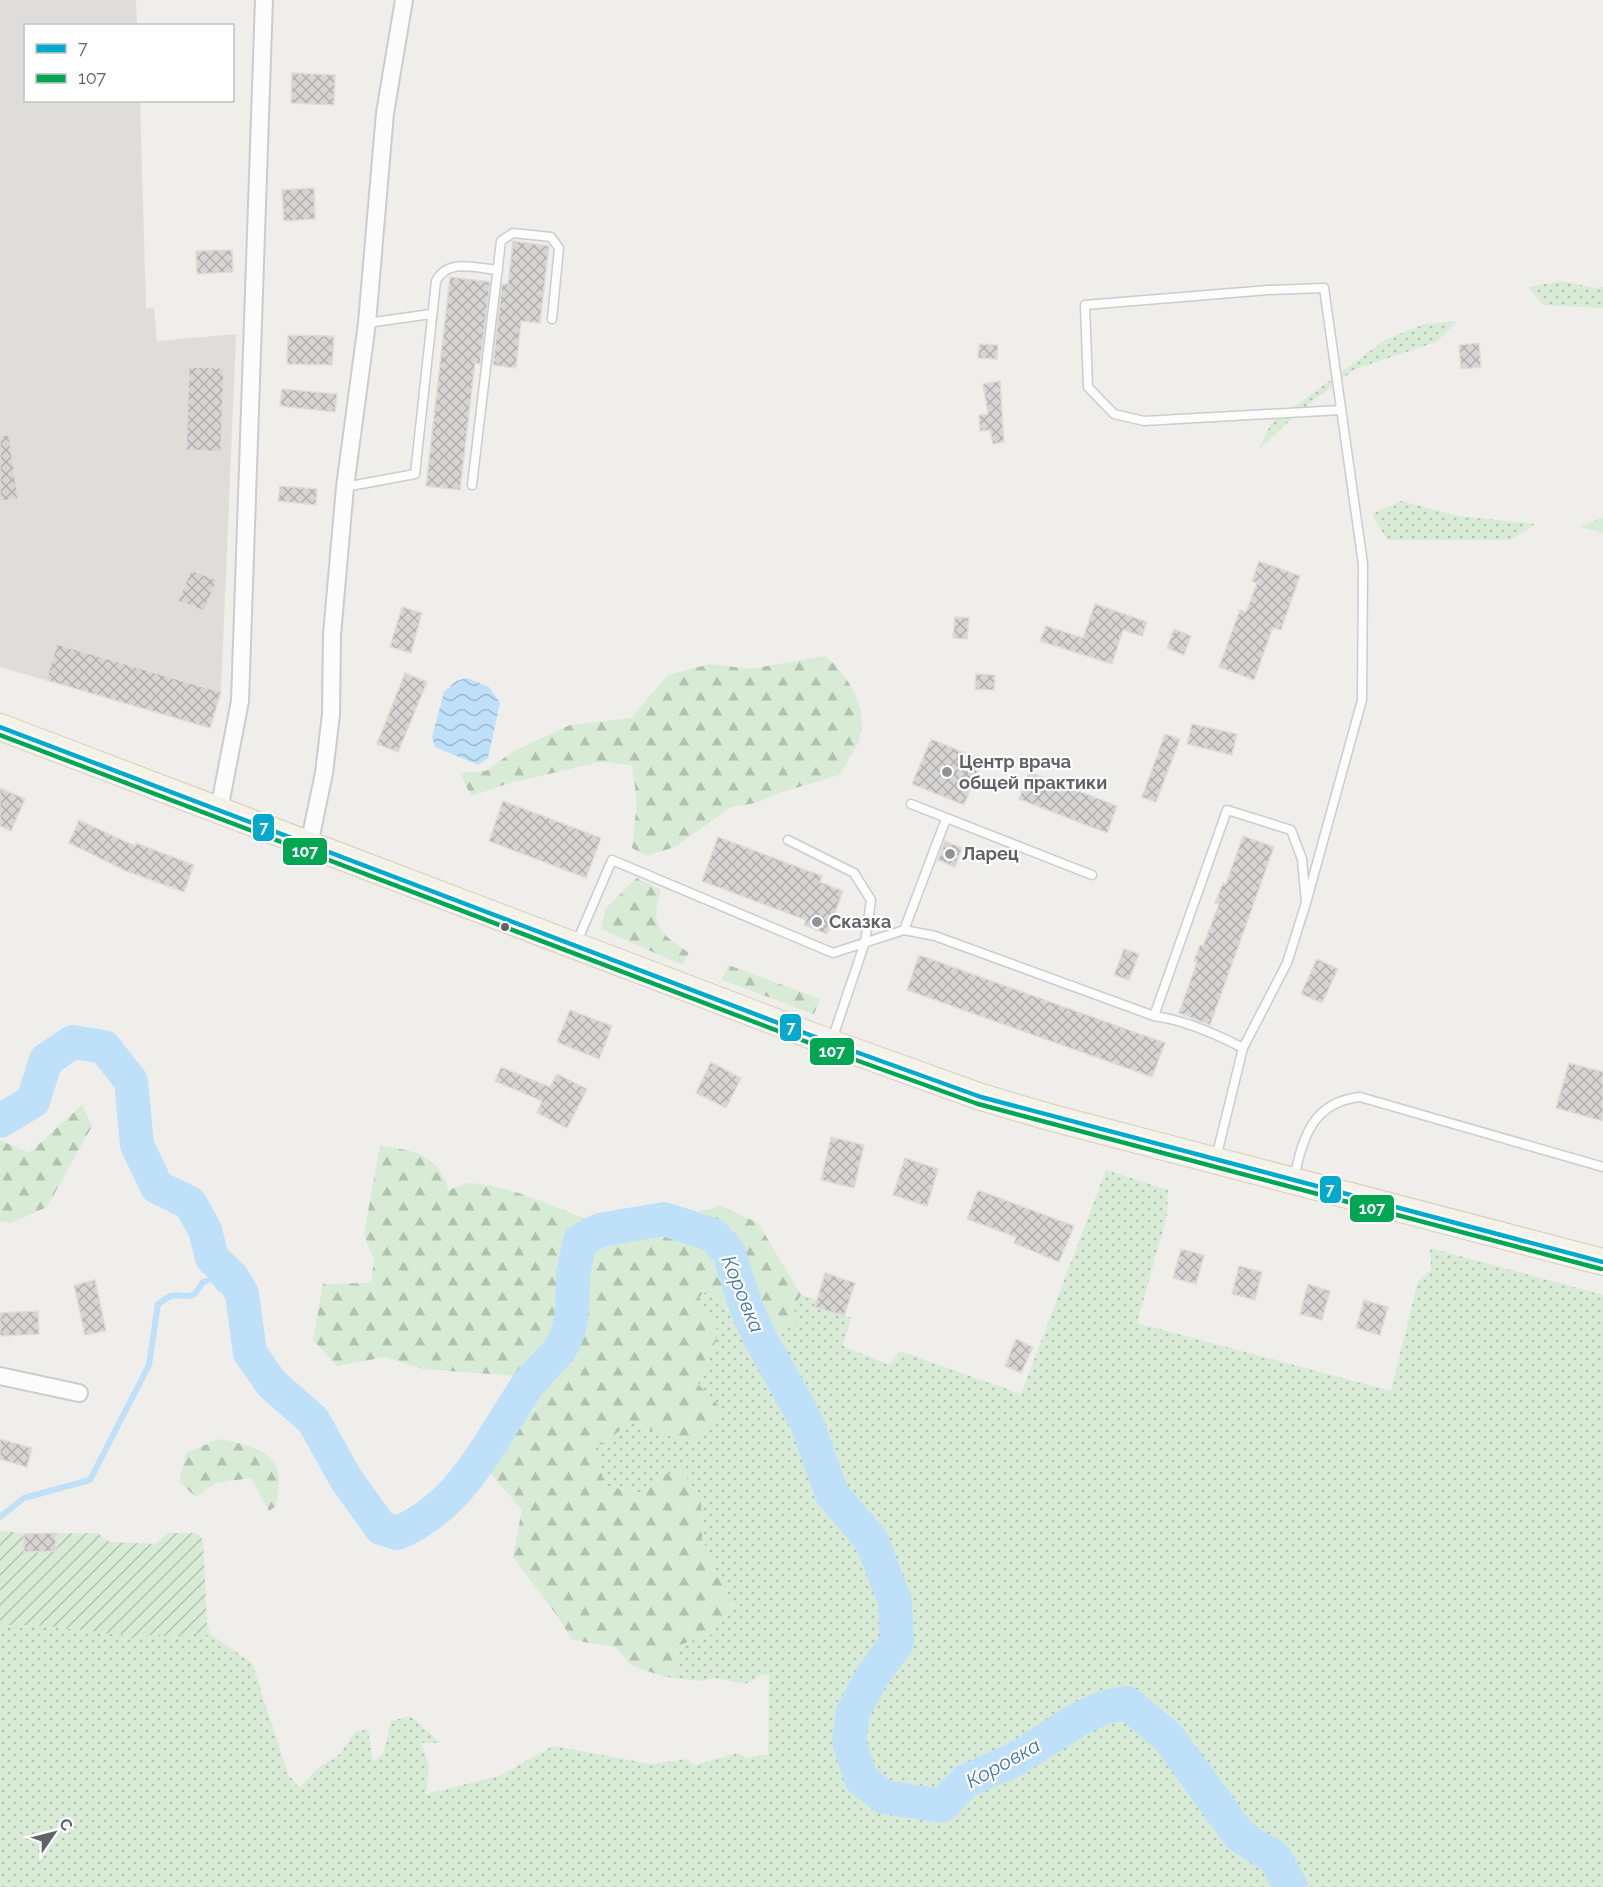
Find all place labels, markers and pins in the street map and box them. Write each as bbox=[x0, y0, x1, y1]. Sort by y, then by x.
place label: Центр врача общей практики bbox=[959, 751, 1107, 793]
marker: Центр врача общей практики bbox=[940, 765, 954, 779]
place label: Ларец bbox=[962, 843, 1019, 864]
marker: Ларец bbox=[943, 847, 957, 861]
place label: Сказка bbox=[829, 911, 891, 932]
marker: Сказка bbox=[810, 915, 824, 929]
unlabelled marker bbox=[499, 921, 511, 933]

